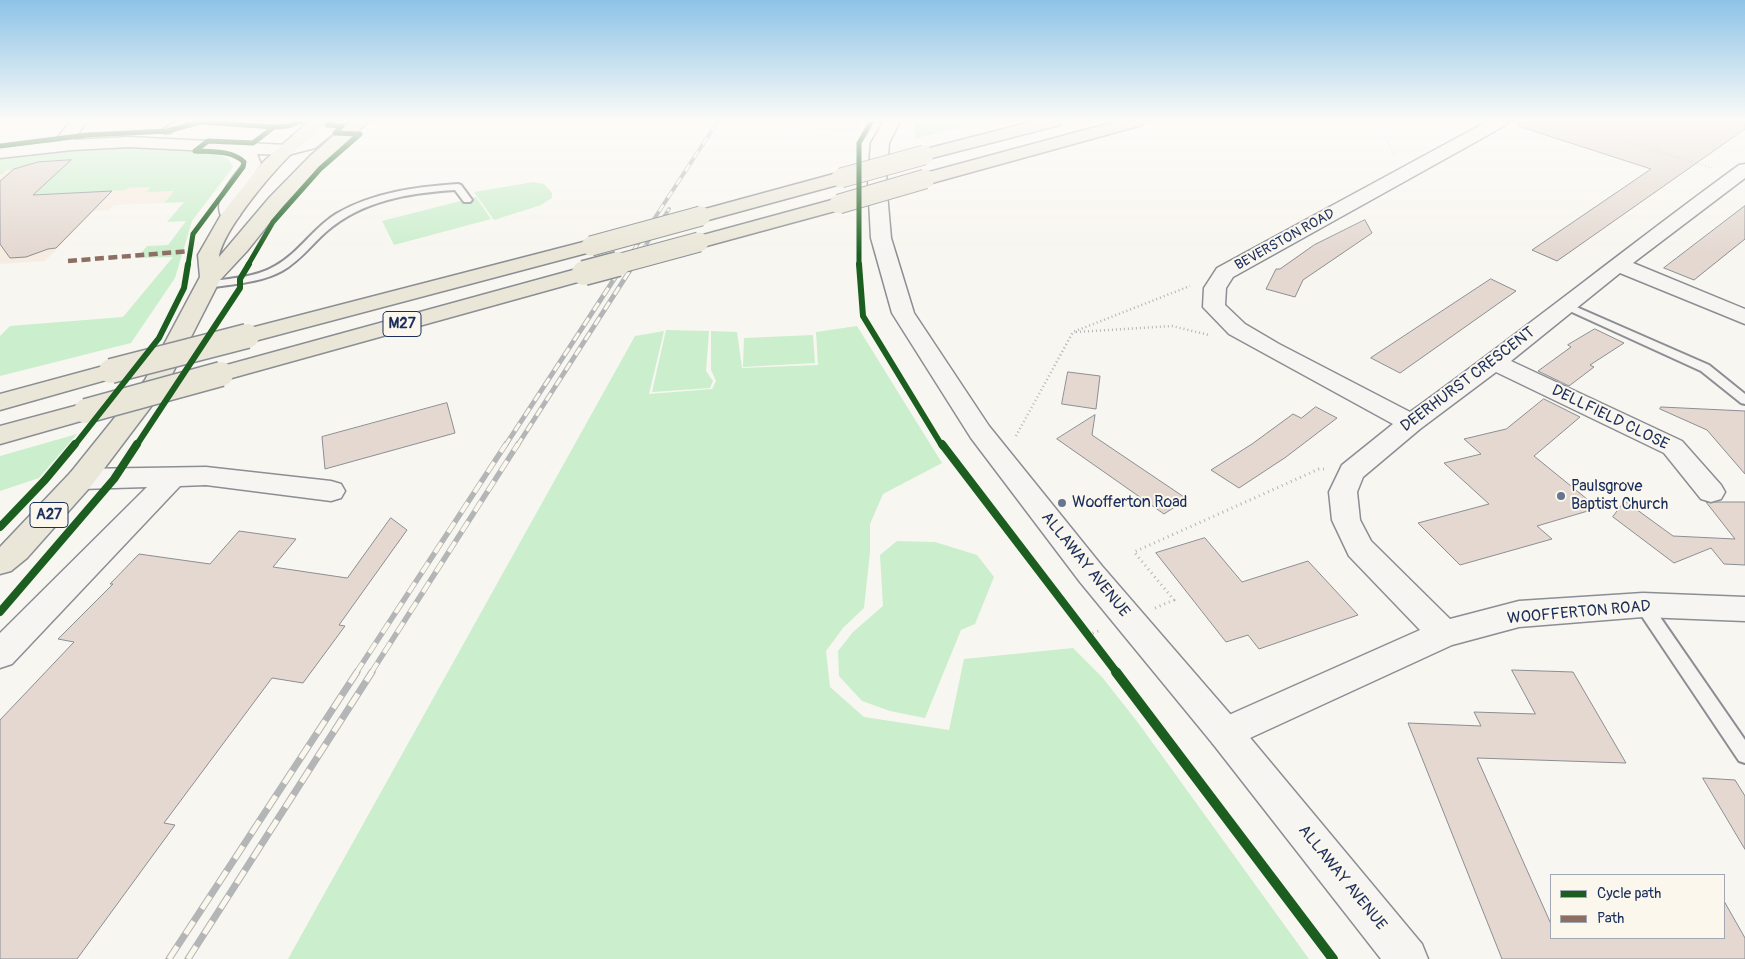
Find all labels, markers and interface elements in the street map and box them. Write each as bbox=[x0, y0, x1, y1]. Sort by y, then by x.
street label: BEVERSTON ROAD bbox=[1232, 206, 1338, 274]
road number: M27 bbox=[383, 312, 421, 336]
street label: DEERHURST CRESCENT bbox=[1397, 323, 1539, 437]
street label: DELLFIELD CLOSE bbox=[1548, 381, 1672, 455]
place label: Paulsgrove Baptist Church bbox=[1571, 477, 1668, 515]
marker: Paulsgrove Baptist Church bbox=[1555, 490, 1567, 502]
place label: Woofferton Road bbox=[1072, 493, 1187, 513]
marker: Woofferton Road bbox=[1056, 497, 1068, 509]
road number: A27 bbox=[30, 502, 68, 528]
street label: ALLAWAY AVENUE bbox=[1037, 508, 1133, 622]
street label: WOOFFERTON ROAD bbox=[1506, 597, 1652, 629]
street label: ALLAWAY AVENUE bbox=[1294, 821, 1390, 935]
legend bbox=[1550, 874, 1725, 939]
text: Cycle path bbox=[1597, 884, 1661, 903]
text: Path bbox=[1597, 909, 1624, 928]

